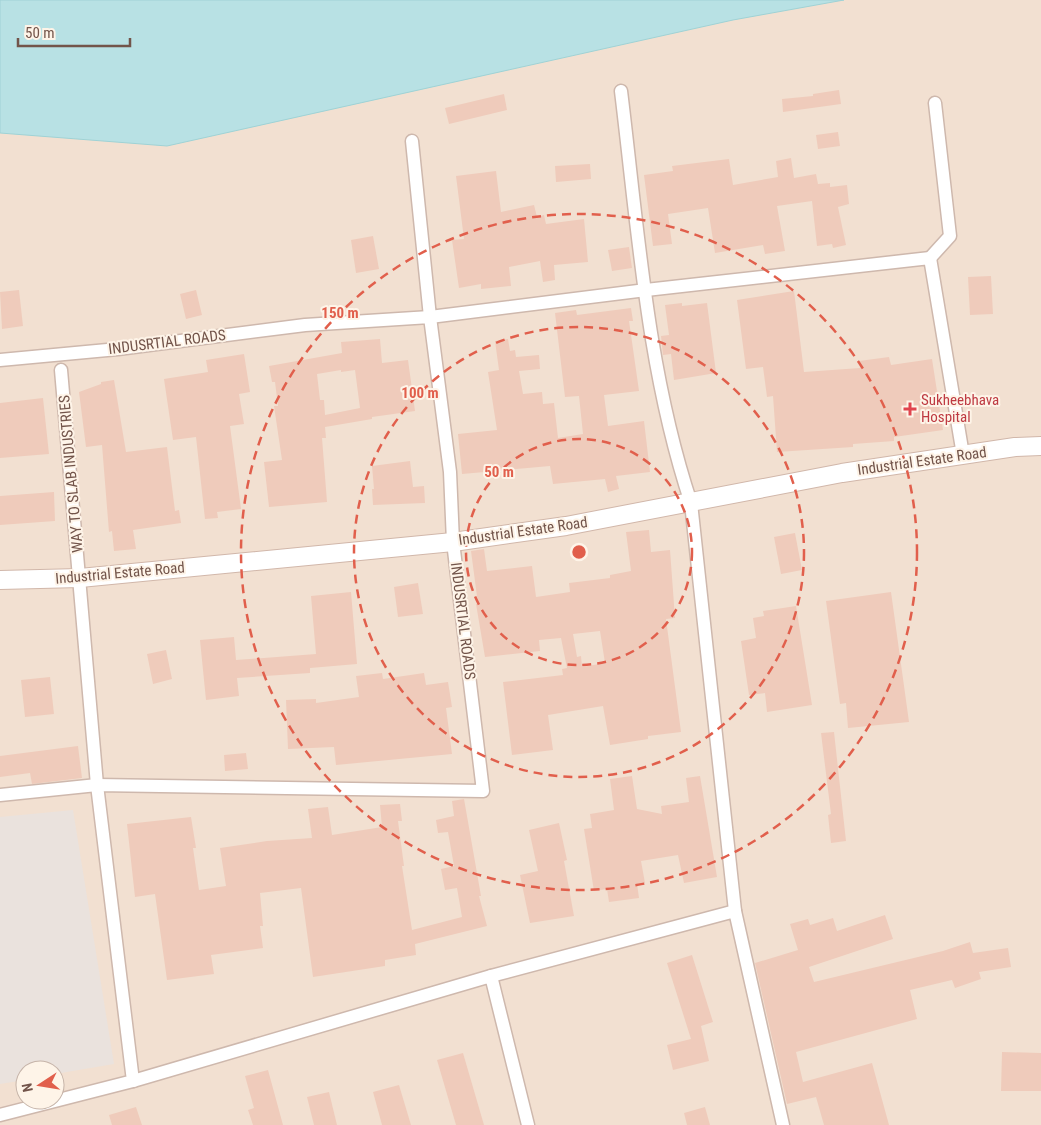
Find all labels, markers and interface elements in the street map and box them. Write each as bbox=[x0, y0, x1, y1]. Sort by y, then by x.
scale bar bbox=[18, 15, 130, 47]
text: 50 m bbox=[25, 24, 55, 42]
text: 150 m bbox=[321, 304, 359, 322]
street label: INDUSRTIAL ROADS bbox=[107, 326, 227, 358]
text: 100 m bbox=[401, 384, 439, 402]
place label: Sukheebhava Hospital bbox=[921, 391, 999, 426]
street label: WAY TO SLAB INDUSTRIES bbox=[55, 394, 87, 554]
marker: Sukheebhava Hospital bbox=[903, 402, 917, 416]
street label: Industrial Estate Road bbox=[856, 443, 988, 479]
text: 50 m bbox=[484, 463, 514, 481]
street label: Industrial Estate Road bbox=[457, 513, 589, 549]
centre of rings bbox=[570, 543, 588, 561]
street label: Industrial Estate Road bbox=[54, 558, 186, 588]
street label: INDUSRTIAL ROADS bbox=[447, 561, 479, 681]
north arrow bbox=[15, 1060, 65, 1110]
text: N bbox=[19, 1082, 36, 1094]

